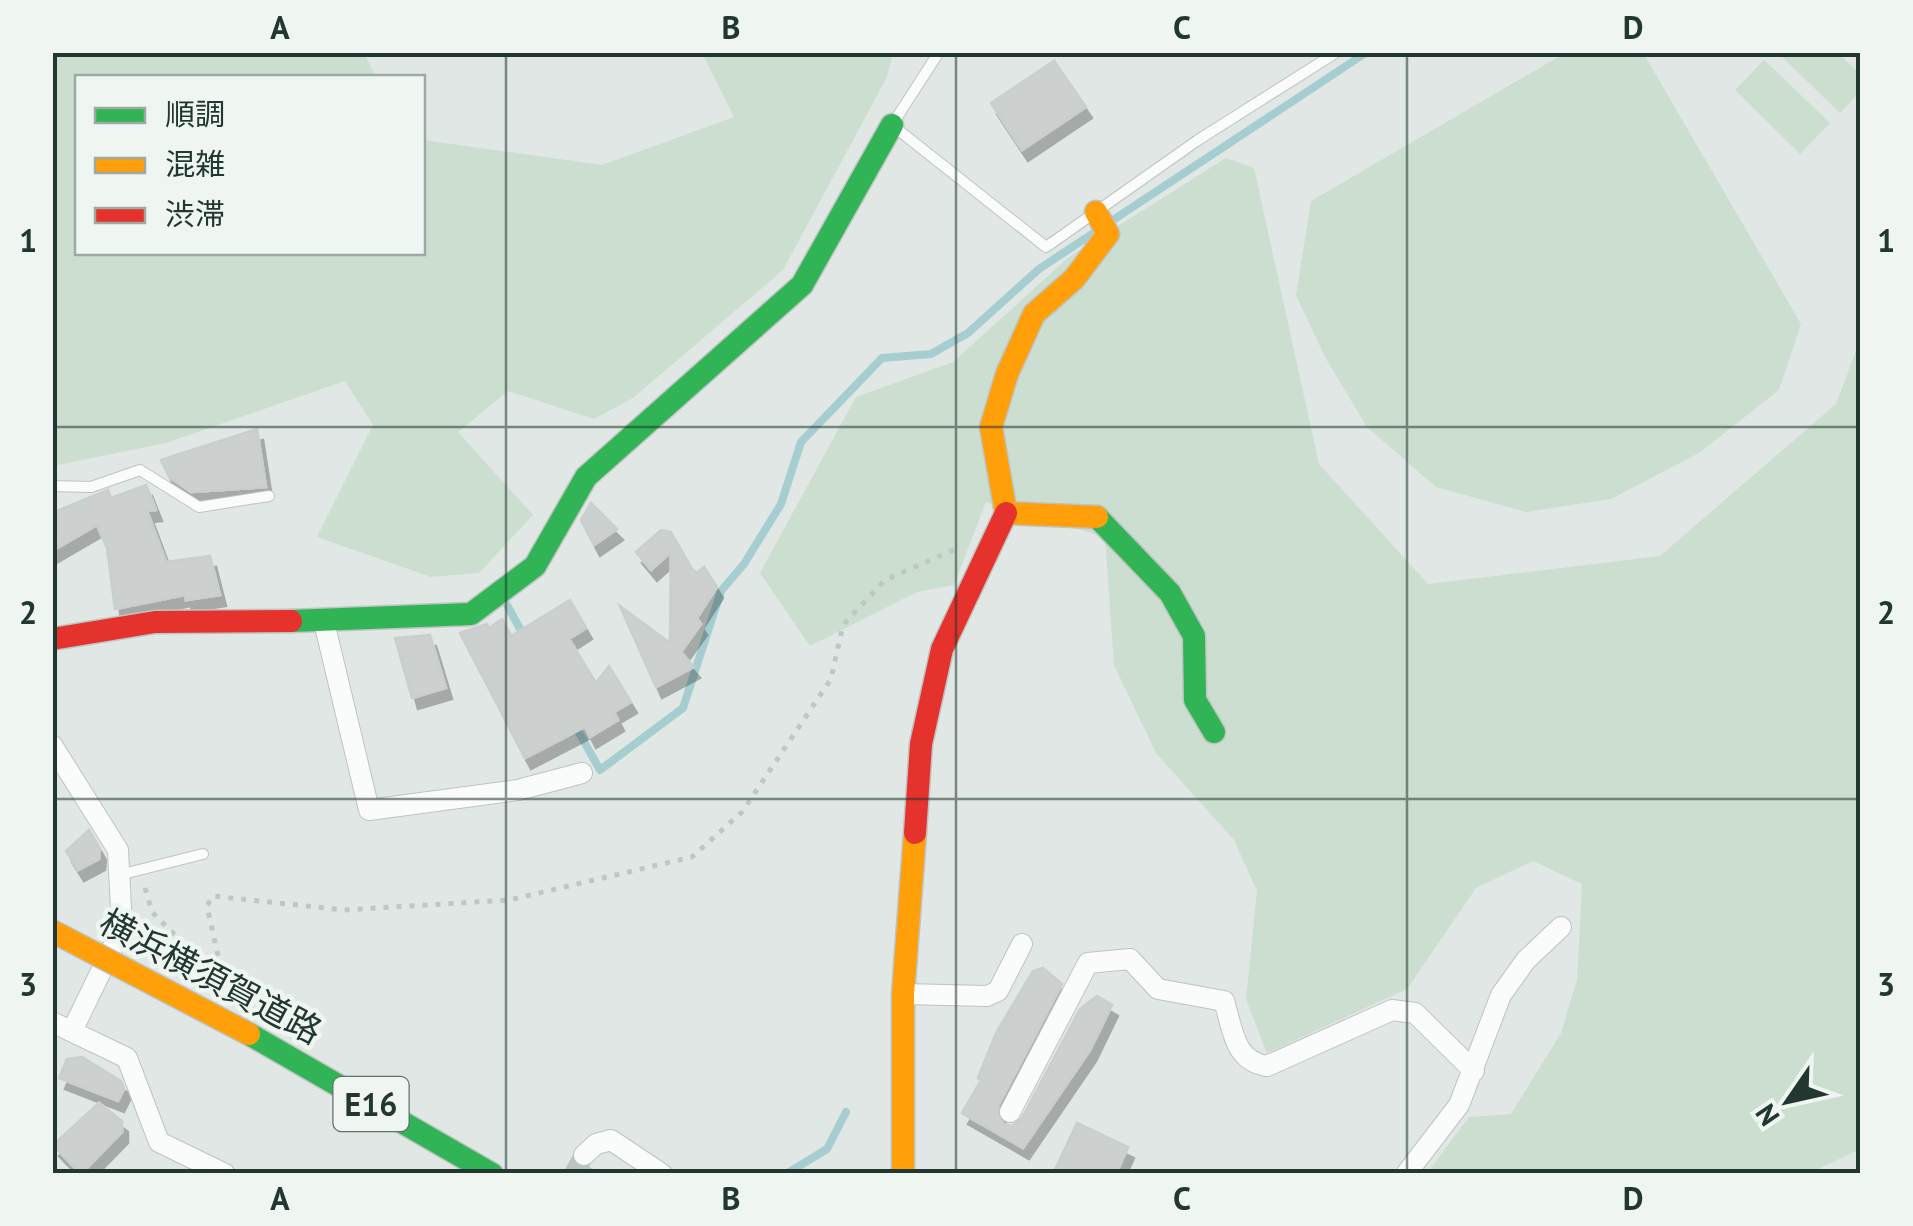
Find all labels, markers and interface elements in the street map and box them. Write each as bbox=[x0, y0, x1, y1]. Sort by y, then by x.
text: A bbox=[270, 6, 290, 48]
text: B bbox=[722, 6, 740, 48]
text: C bbox=[1173, 6, 1191, 48]
text: D bbox=[1623, 6, 1643, 48]
legend bbox=[75, 75, 425, 255]
text: 順調 bbox=[165, 94, 225, 133]
text: 混雑 bbox=[165, 144, 225, 183]
text: 渋滞 bbox=[165, 194, 225, 233]
text: 1 bbox=[19, 219, 37, 261]
text: 1 bbox=[1877, 219, 1895, 261]
text: 2 bbox=[19, 591, 37, 633]
text: 2 bbox=[1877, 591, 1895, 633]
street label: 横浜横須賀道路 bbox=[92, 898, 330, 1054]
text: 3 bbox=[19, 963, 37, 1005]
text: 3 bbox=[1877, 963, 1895, 1005]
north arrow bbox=[1738, 1051, 1838, 1151]
road number: E16 bbox=[334, 1077, 408, 1131]
text: N bbox=[1746, 1097, 1787, 1133]
text: A bbox=[270, 1177, 290, 1219]
text: B bbox=[722, 1177, 740, 1219]
text: C bbox=[1173, 1177, 1191, 1219]
text: D bbox=[1623, 1177, 1643, 1219]

